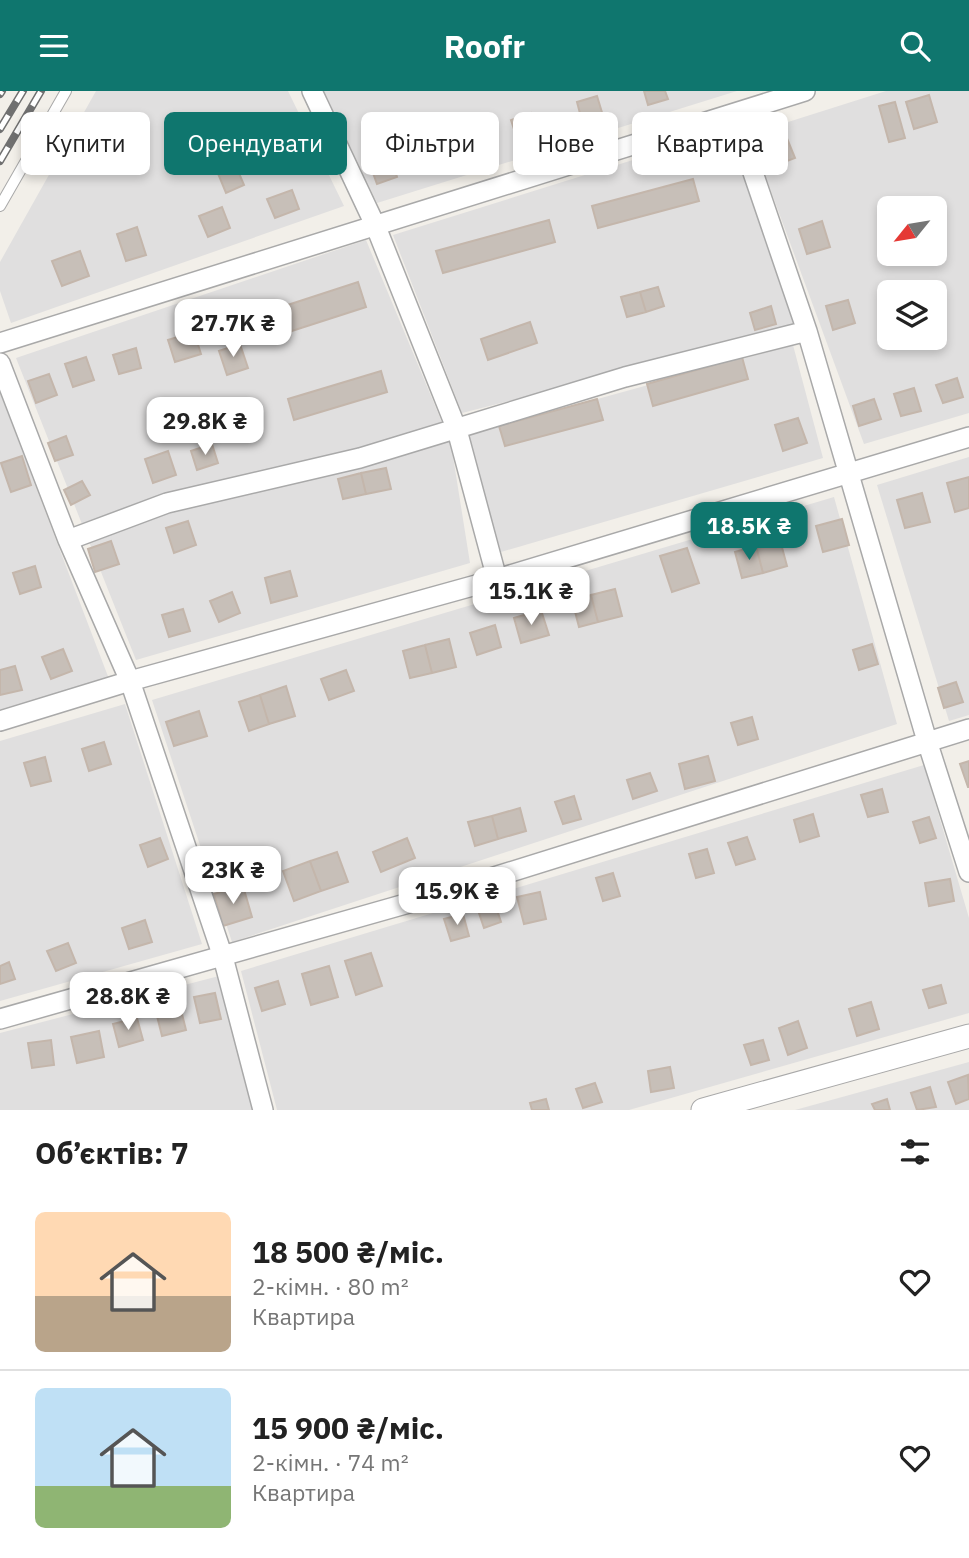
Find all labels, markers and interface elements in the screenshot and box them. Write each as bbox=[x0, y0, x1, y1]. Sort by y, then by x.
text: Roofr bbox=[444, 25, 525, 67]
icon: menu bbox=[35, 27, 73, 65]
icon: search bbox=[896, 27, 934, 65]
chip: Купити bbox=[21, 112, 150, 175]
chip: Орендувати bbox=[164, 112, 347, 175]
chip: Фільтри bbox=[361, 112, 499, 175]
chip: Нове bbox=[513, 112, 618, 175]
chip: Квартира bbox=[632, 112, 788, 175]
north arrow bbox=[877, 196, 947, 266]
map controls bbox=[877, 196, 947, 350]
button: layers bbox=[877, 280, 947, 350]
pin: 27.7K ₴ bbox=[168, 299, 298, 359]
text: 27.7K ₴ bbox=[191, 307, 275, 337]
pin: 29.8K ₴ bbox=[140, 397, 270, 457]
text: 29.8K ₴ bbox=[163, 405, 247, 435]
pin: 18.5K ₴ bbox=[684, 503, 814, 562]
text: 18.5K ₴ bbox=[707, 510, 791, 540]
pin: 15.1K ₴ bbox=[466, 567, 596, 627]
text: 15.1K ₴ bbox=[489, 575, 573, 605]
pin: 23K ₴ bbox=[184, 847, 282, 906]
text: 23K ₴ bbox=[201, 854, 265, 884]
pin: 15.9K ₴ bbox=[392, 867, 522, 927]
text: 15.9K ₴ bbox=[415, 875, 499, 905]
pin: 28.8K ₴ bbox=[63, 972, 193, 1032]
text: 28.8K ₴ bbox=[86, 980, 170, 1010]
text: Об’єктів: 7 bbox=[35, 1133, 189, 1172]
icon: filters bbox=[896, 1133, 934, 1171]
text: 18 500 ₴/міс. bbox=[252, 1232, 444, 1271]
icon: home bbox=[91, 1240, 175, 1324]
icon: heart bbox=[896, 1263, 934, 1301]
text: 2-кімн. · 80 m² bbox=[252, 1271, 409, 1301]
text: Квартира bbox=[252, 1301, 355, 1331]
text: 15 900 ₴/міс. bbox=[252, 1408, 444, 1447]
icon: home bbox=[91, 1416, 175, 1500]
icon: heart bbox=[896, 1439, 934, 1477]
text: 2-кімн. · 74 m² bbox=[252, 1447, 409, 1477]
text: Квартира bbox=[252, 1477, 355, 1507]

